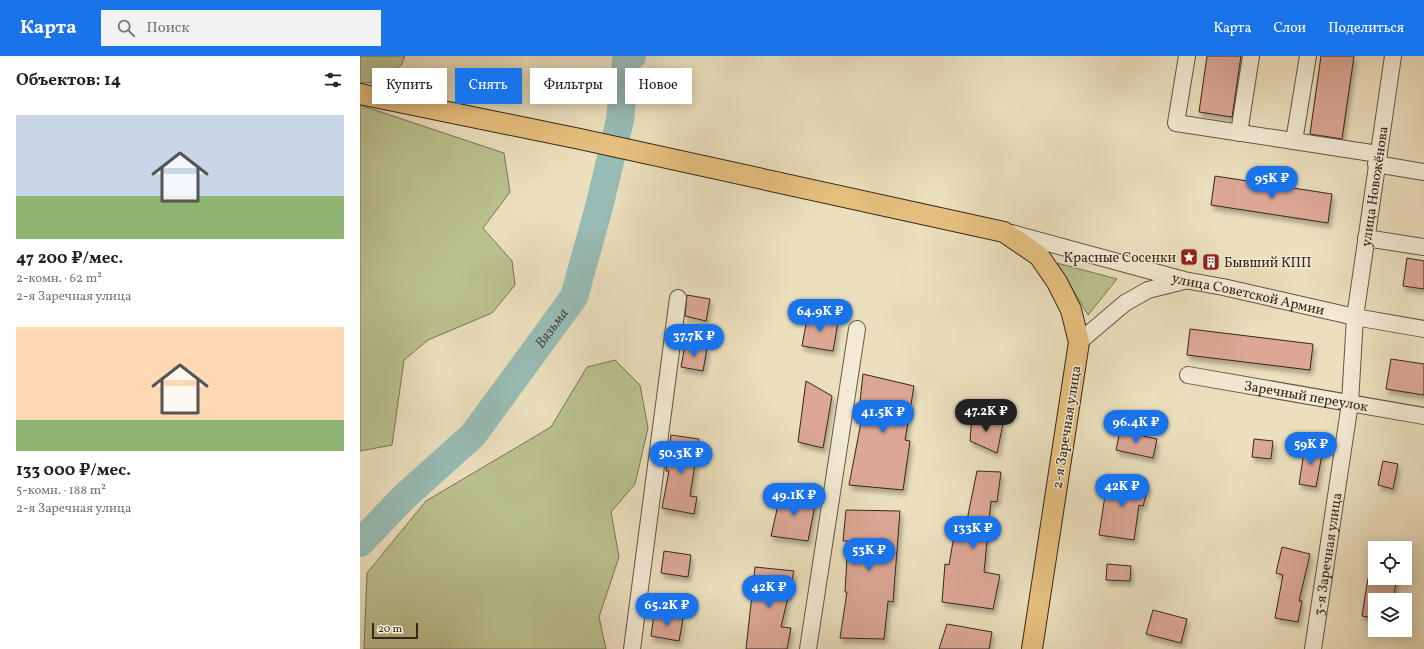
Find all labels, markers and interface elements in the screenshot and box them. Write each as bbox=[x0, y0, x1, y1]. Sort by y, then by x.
search box bbox=[101, 10, 381, 46]
text: Карта bbox=[20, 15, 77, 41]
icon: search bbox=[115, 17, 137, 39]
text: Поиск bbox=[147, 18, 190, 39]
text: Карта bbox=[1213, 19, 1251, 38]
text: Слои bbox=[1273, 19, 1306, 38]
text: Поделиться bbox=[1328, 19, 1404, 38]
chip: Купить bbox=[372, 68, 447, 104]
chip: Снять bbox=[455, 68, 522, 104]
chip: Фильтры bbox=[530, 68, 617, 104]
chip: Новое bbox=[625, 68, 692, 104]
text: Объектов: 14 bbox=[16, 69, 121, 92]
icon: filters bbox=[322, 69, 344, 91]
street label: улица Новожёнова bbox=[1357, 125, 1394, 248]
icon: home bbox=[144, 141, 216, 213]
pin: 95K ₽ bbox=[1244, 166, 1300, 200]
text: 95K ₽ bbox=[1255, 170, 1289, 188]
text: 47 200 ₽/мес. bbox=[16, 247, 123, 270]
place icon: Красные Сосенки bbox=[1179, 247, 1199, 267]
place label: Красные Сосенки bbox=[1063, 249, 1176, 268]
building icon: Бывший КПП bbox=[1201, 252, 1221, 272]
place label: Бывший КПП bbox=[1224, 254, 1311, 273]
street label: улица Советской Армии bbox=[1169, 269, 1327, 321]
text: 2-комн. · 62 m² bbox=[16, 270, 102, 288]
text: 2-я Заречная улица bbox=[16, 288, 131, 306]
pin: 64.9K ₽ bbox=[783, 299, 857, 333]
text: 64.9K ₽ bbox=[797, 303, 843, 321]
water label: Вязьма bbox=[531, 304, 574, 353]
pin: 37.7K ₽ bbox=[657, 324, 731, 358]
text: 37.7K ₽ bbox=[673, 328, 715, 346]
icon: home bbox=[144, 353, 216, 425]
street label: 2-я Заречная улица bbox=[1048, 364, 1087, 490]
street label: Заречный переулок bbox=[1242, 377, 1370, 417]
pin: 47.2K ₽ bbox=[949, 399, 1023, 433]
pin: 41.5K ₽ bbox=[846, 400, 920, 434]
text: 47.2K ₽ bbox=[964, 403, 1008, 421]
text: 41.5K ₽ bbox=[861, 404, 905, 422]
pin: 96.4K ₽ bbox=[1099, 410, 1173, 444]
text: 96.4K ₽ bbox=[1112, 414, 1160, 432]
pin: 59K ₽ bbox=[1283, 432, 1339, 466]
text: 59K ₽ bbox=[1294, 436, 1328, 454]
pin: 50.3K ₽ bbox=[644, 441, 718, 475]
text: 50.3K ₽ bbox=[658, 445, 704, 463]
text: 133 000 ₽/мес. bbox=[16, 459, 131, 482]
pin: 42K ₽ bbox=[1094, 474, 1150, 508]
text: 42K ₽ bbox=[1104, 478, 1140, 496]
text: 5-комн. · 188 m² bbox=[16, 482, 106, 500]
pin: 49.1K ₽ bbox=[757, 483, 831, 517]
text: 49.1K ₽ bbox=[772, 487, 816, 505]
street label: 3-я Заречная улица bbox=[1310, 491, 1347, 617]
text: 2-я Заречная улица bbox=[16, 500, 131, 518]
pin: 133K ₽ bbox=[940, 516, 1006, 550]
text: 133K ₽ bbox=[953, 520, 993, 538]
pin: 53K ₽ bbox=[841, 538, 897, 572]
map controls bbox=[1368, 541, 1412, 637]
button: locate bbox=[1368, 541, 1412, 585]
text: 53K ₽ bbox=[852, 542, 886, 560]
pin: 42K ₽ bbox=[741, 575, 797, 609]
text: 42K ₽ bbox=[751, 579, 787, 597]
pin: 65.2K ₽ bbox=[630, 593, 704, 627]
button: layers bbox=[1368, 593, 1412, 637]
text: 65.2K ₽ bbox=[645, 597, 689, 615]
scale bar bbox=[372, 621, 418, 640]
text: 20 m bbox=[378, 622, 402, 637]

